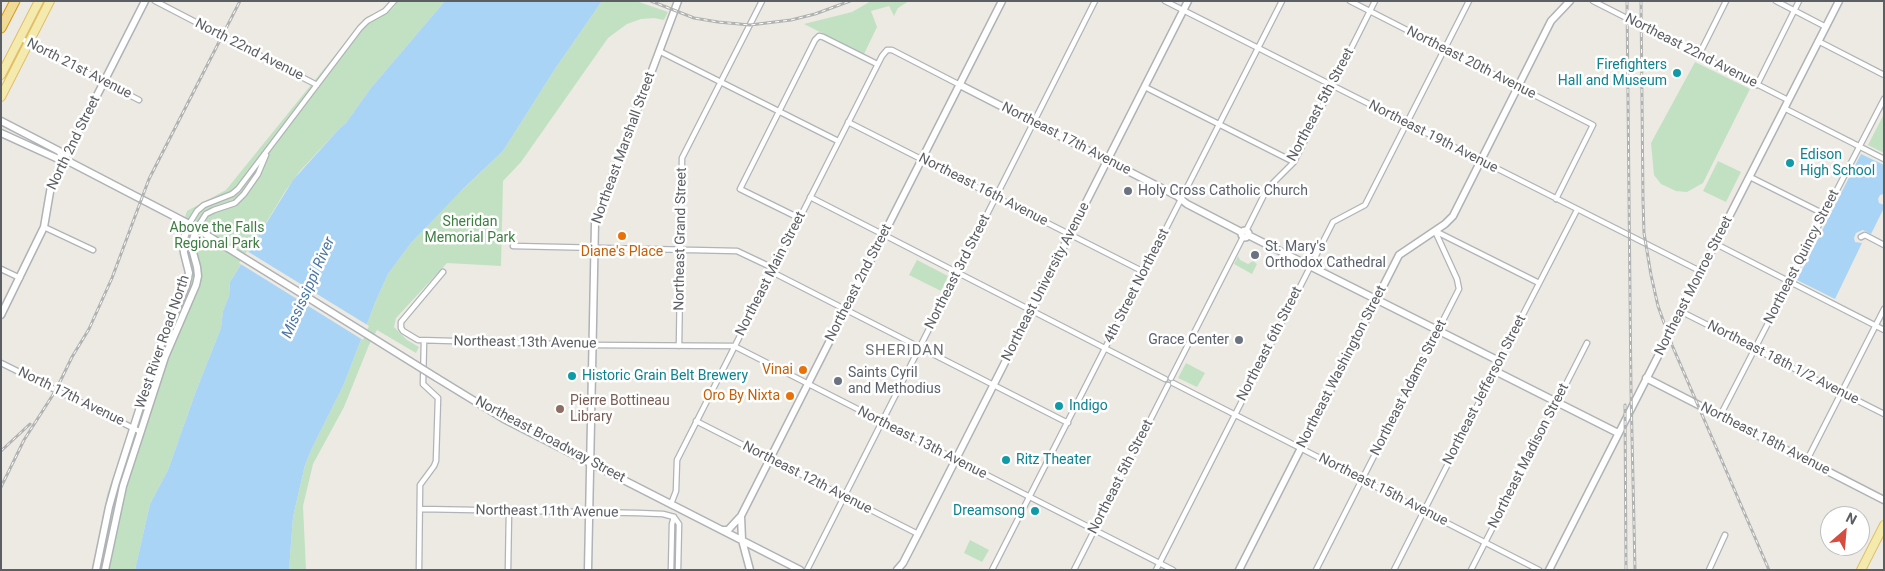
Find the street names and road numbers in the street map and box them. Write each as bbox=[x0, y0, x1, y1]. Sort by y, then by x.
street label: Northeast 22nd Avenue bbox=[1622, 10, 1760, 92]
street label: North 22nd Avenue bbox=[192, 15, 306, 85]
street label: Northeast 20th Avenue bbox=[1404, 23, 1538, 103]
street label: North 21st Avenue bbox=[24, 35, 134, 103]
street label: Northeast 5th Street bbox=[1284, 45, 1358, 165]
street label: Northeast Marshall Street bbox=[589, 70, 659, 226]
street label: North 2nd Street bbox=[44, 93, 104, 193]
street label: Northeast 19th Avenue bbox=[1366, 97, 1500, 177]
street label: Northeast 17th Avenue bbox=[999, 99, 1133, 179]
street label: Northeast 16th Avenue bbox=[916, 150, 1050, 230]
street label: Northeast Grand Street bbox=[671, 167, 691, 311]
street label: Northeast Quincy Street bbox=[1761, 187, 1843, 327]
street label: Northeast University Avenue bbox=[999, 200, 1093, 364]
street label: Northeast Main Street bbox=[732, 209, 810, 339]
street label: Northeast 3rd Street bbox=[922, 212, 994, 332]
street label: Northeast Monroe Street bbox=[1652, 214, 1736, 358]
street label: Northeast 2nd Street bbox=[822, 221, 896, 345]
street label: 4th Street Northeast bbox=[1101, 226, 1173, 346]
street label: West River Road North bbox=[132, 273, 194, 411]
street label: Northeast Washington Street bbox=[1294, 283, 1390, 451]
street label: Northeast 6th Street bbox=[1234, 284, 1306, 404]
street label: Northeast Jefferson Street bbox=[1440, 312, 1530, 468]
street label: Northeast Adams Street bbox=[1367, 317, 1451, 459]
street label: Northeast 18th 1/2 Avenue bbox=[1704, 317, 1862, 409]
street label: Northeast 13th Avenue bbox=[453, 333, 597, 353]
street label: North 17th Avenue bbox=[15, 364, 127, 430]
street label: Northeast Madison Street bbox=[1485, 381, 1573, 531]
street label: Northeast Broadway Street bbox=[472, 393, 628, 487]
street label: Northeast 18th Avenue bbox=[1698, 399, 1832, 479]
street label: Northeast 13th Avenue bbox=[855, 403, 989, 483]
street label: Northeast 5th Street bbox=[1085, 417, 1157, 537]
street label: Northeast 12th Avenue bbox=[740, 438, 874, 518]
street label: Northeast 15th Avenue bbox=[1316, 450, 1450, 530]
street label: Northeast 11th Avenue bbox=[475, 502, 619, 522]

